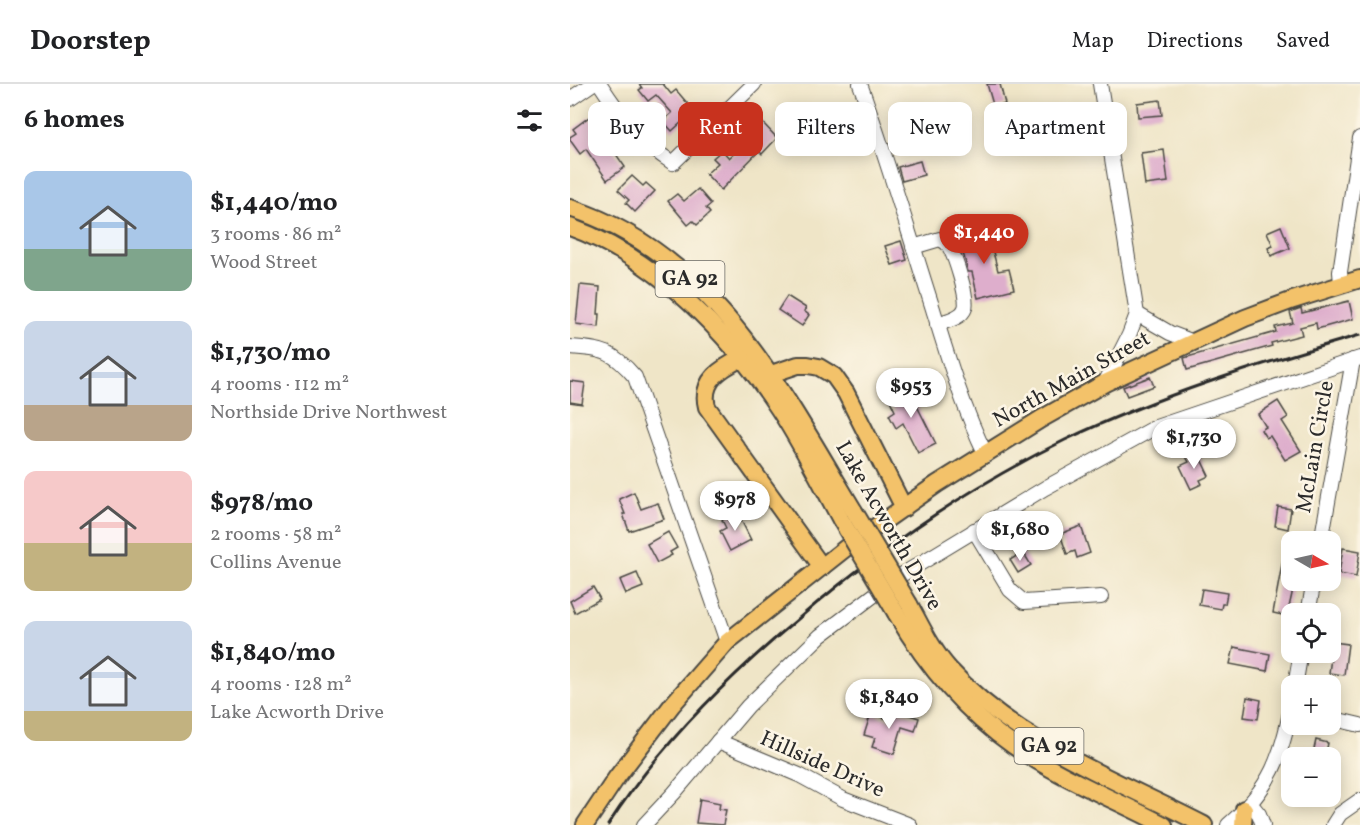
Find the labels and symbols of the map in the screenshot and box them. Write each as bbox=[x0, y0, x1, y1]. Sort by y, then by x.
pin: $1,440 bbox=[935, 214, 1033, 265]
road number: GA 92 bbox=[656, 261, 724, 297]
street label: North Main Street bbox=[988, 324, 1157, 436]
pin: $953 bbox=[875, 368, 947, 419]
street label: McLain Circle bbox=[1289, 378, 1343, 516]
pin: $1,730 bbox=[1145, 419, 1243, 470]
street label: Lake Acworth Drive bbox=[827, 435, 949, 617]
pin: $978 bbox=[699, 481, 771, 532]
pin: $1,680 bbox=[971, 511, 1069, 562]
north arrow bbox=[1281, 531, 1341, 591]
pin: $1,840 bbox=[840, 679, 938, 730]
street label: Hillside Drive bbox=[755, 724, 889, 806]
road number: GA 92 bbox=[1014, 728, 1084, 764]

